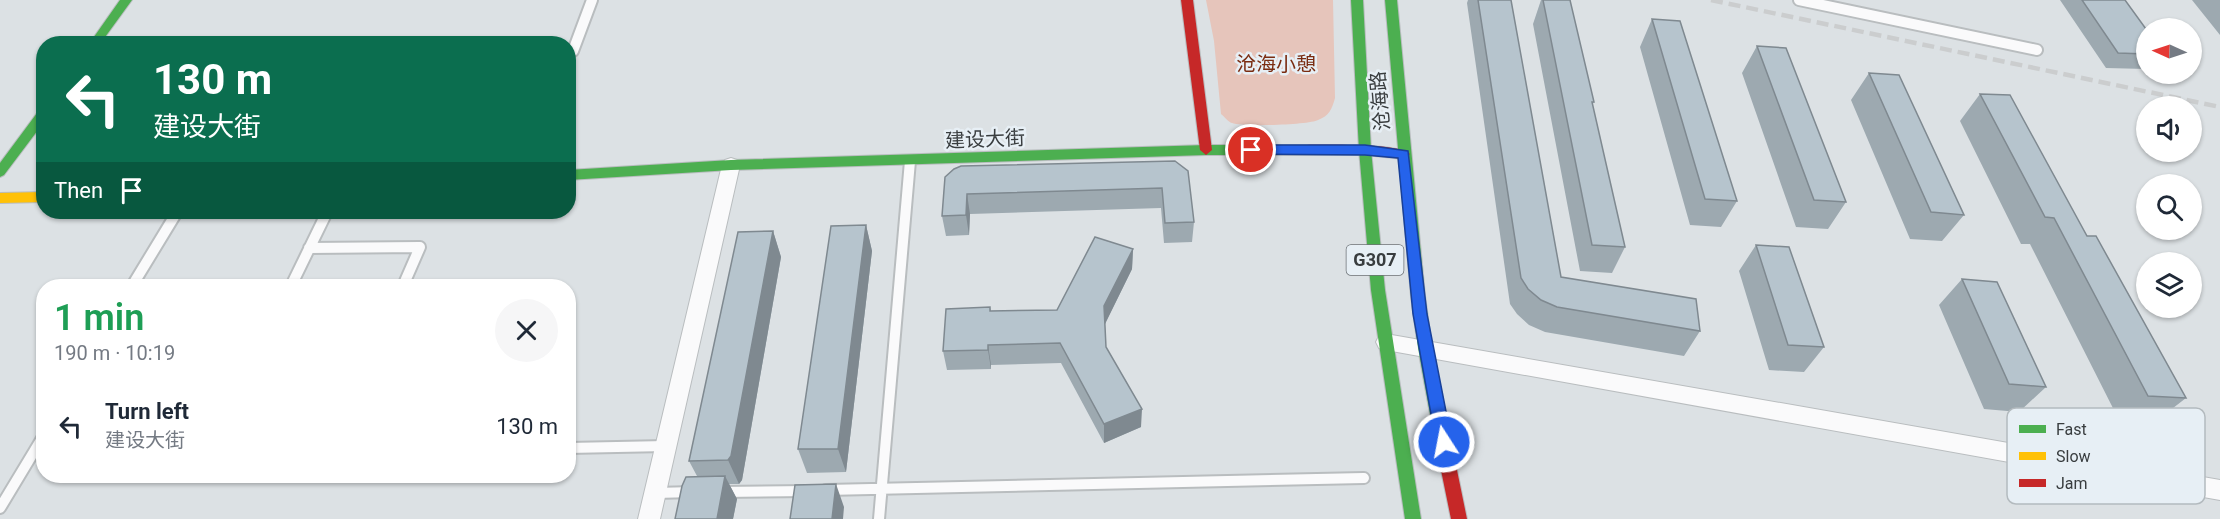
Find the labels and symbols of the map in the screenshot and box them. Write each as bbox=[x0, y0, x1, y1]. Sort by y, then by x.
north arrow bbox=[2136, 18, 2202, 84]
park label: 沧海小憩 bbox=[1236, 52, 1316, 76]
street label: 沧海路 bbox=[1365, 70, 1395, 132]
pin bbox=[1225, 124, 1276, 175]
street label: 建设大街 bbox=[945, 126, 1025, 152]
road number: G307 bbox=[1346, 245, 1404, 275]
legend bbox=[2007, 408, 2205, 504]
position arrow bbox=[1412, 410, 1476, 474]
text: Fast bbox=[2056, 420, 2087, 439]
text: Slow bbox=[2056, 447, 2091, 466]
text: Jam bbox=[2056, 474, 2088, 493]

